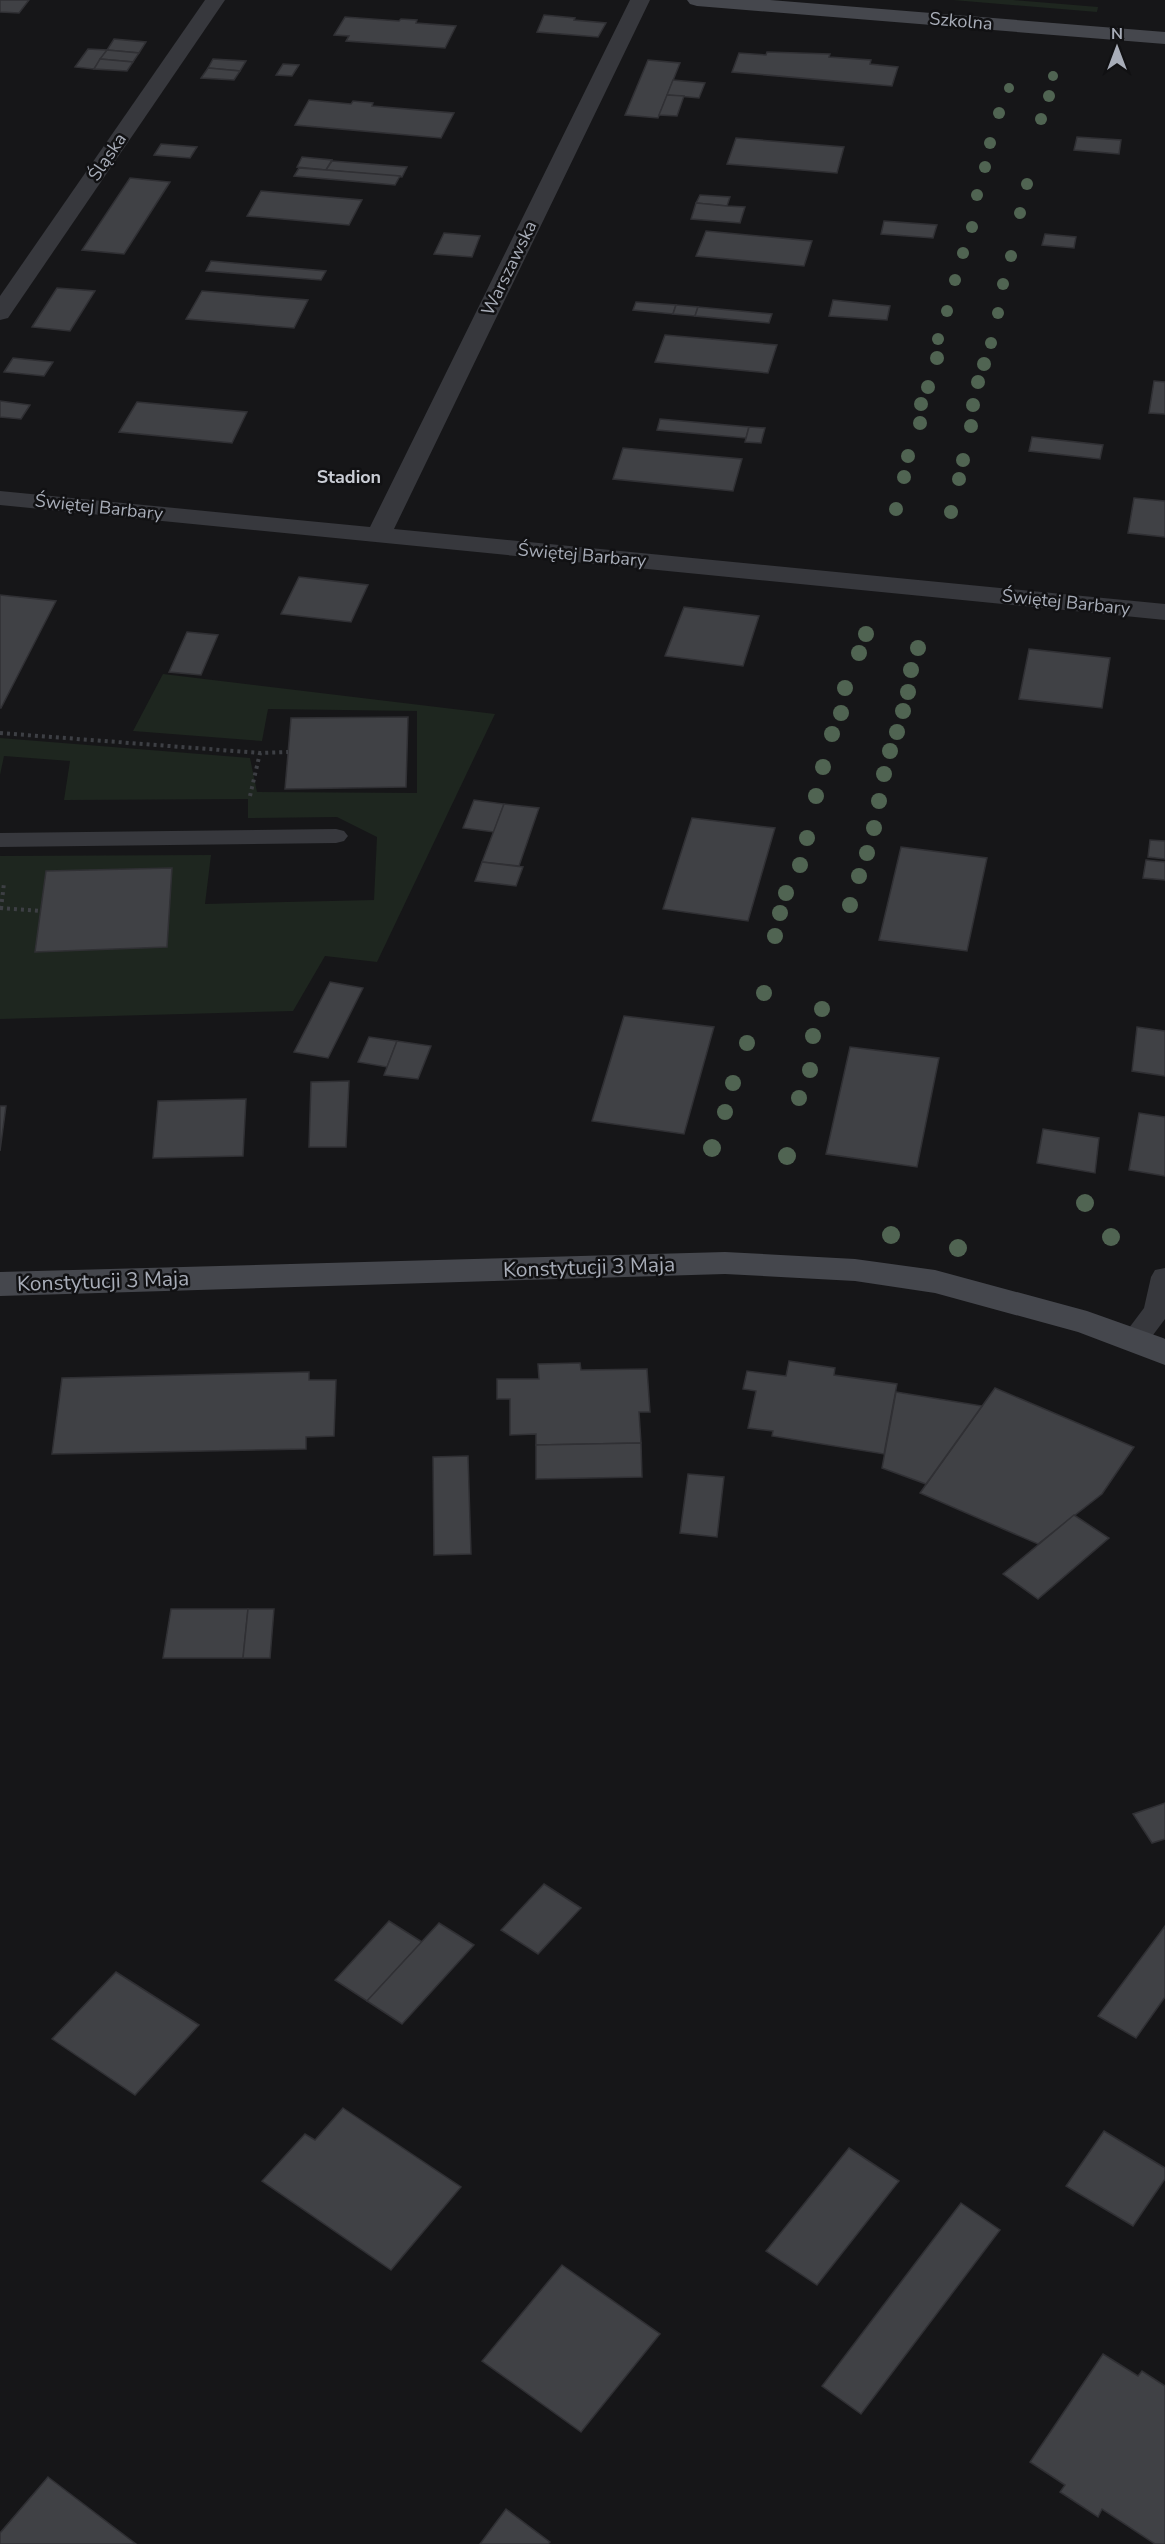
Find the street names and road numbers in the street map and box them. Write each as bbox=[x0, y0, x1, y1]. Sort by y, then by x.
street label: Szkolna bbox=[928, 6, 994, 36]
street label: Śląska bbox=[82, 128, 132, 186]
street label: Warszawska bbox=[476, 216, 542, 320]
street label: Świętej Barbary bbox=[34, 488, 165, 526]
street label: Świętej Barbary bbox=[517, 537, 648, 573]
street label: Świętej Barbary bbox=[1001, 583, 1132, 621]
street label: Konstytucji 3 Maja bbox=[502, 1250, 676, 1284]
street label: Konstytucji 3 Maja bbox=[16, 1264, 190, 1298]

